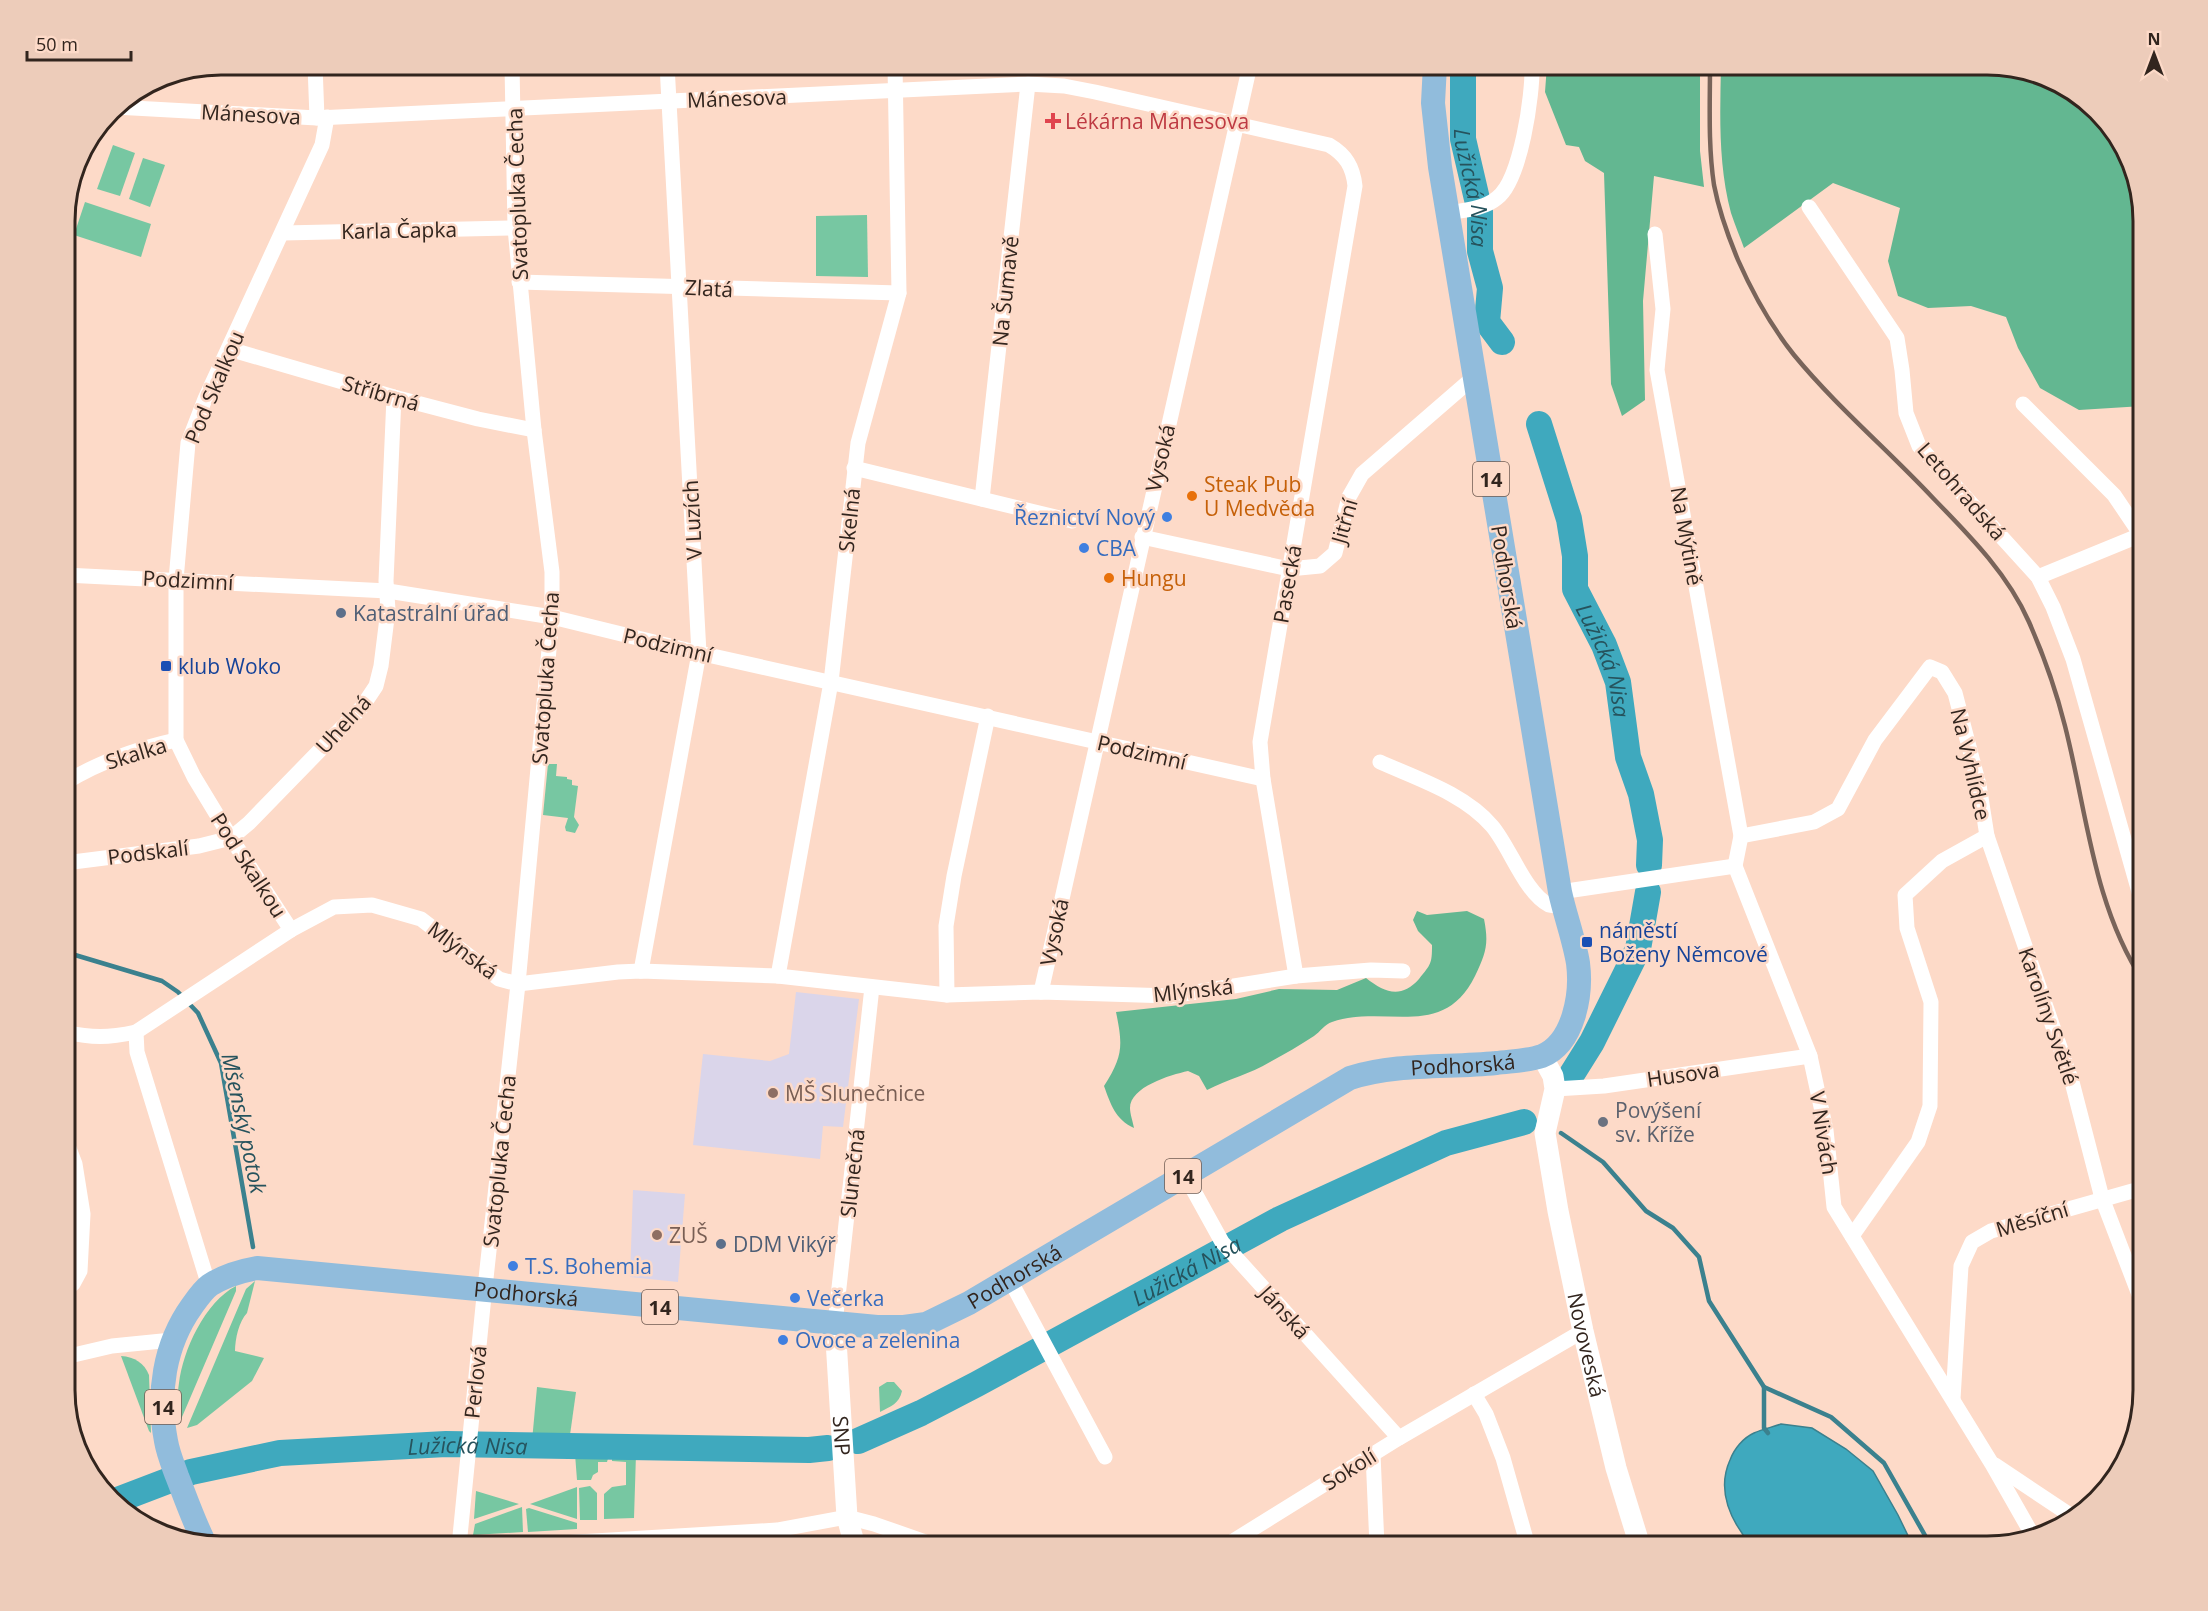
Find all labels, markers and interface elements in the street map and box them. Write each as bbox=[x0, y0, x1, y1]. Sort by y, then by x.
scale bar bbox=[27, 24, 130, 62]
north arrow bbox=[2124, 24, 2184, 84]
text: N bbox=[2147, 28, 2161, 50]
text: 50 m bbox=[36, 32, 78, 56]
street label: Mánesova bbox=[687, 82, 787, 114]
street label: Mánesova bbox=[200, 97, 302, 131]
street label: Svatopluka Čecha bbox=[500, 107, 534, 281]
place label: Lékárna Mánesova bbox=[1065, 107, 1249, 135]
marker: Lékárna Mánesova bbox=[1046, 114, 1060, 128]
water label: Lužická Nisa bbox=[1448, 129, 1495, 247]
street label: Karla Čapka bbox=[341, 215, 457, 245]
street label: Na Šumavě bbox=[985, 234, 1025, 348]
street label: Zlatá bbox=[684, 273, 734, 303]
street label: Pod Skalkou bbox=[178, 326, 250, 448]
street label: Stříbrná bbox=[339, 369, 423, 417]
street label: Vysoká bbox=[1139, 422, 1181, 494]
street label: Letohradská bbox=[1912, 436, 2012, 546]
road number: 14 bbox=[1473, 462, 1509, 496]
place label: Steak Pub U Medvěda bbox=[1204, 470, 1315, 522]
street label: V Luzích bbox=[676, 479, 708, 561]
street label: Na Mýtině bbox=[1665, 484, 1709, 588]
street label: Skelná bbox=[832, 487, 866, 553]
marker: Steak Pub U Medvěda bbox=[1185, 489, 1199, 503]
street label: Jitřní bbox=[1324, 495, 1364, 549]
place label: Řeznictví Nový bbox=[1014, 503, 1155, 531]
marker: Řeznictví Nový bbox=[1160, 510, 1174, 524]
street label: Podhorská bbox=[1485, 523, 1529, 631]
place label: CBA bbox=[1096, 534, 1137, 562]
marker: CBA bbox=[1077, 541, 1091, 555]
street label: Pasecká bbox=[1266, 543, 1308, 625]
street label: Podzimní bbox=[142, 564, 235, 596]
place label: Hungu bbox=[1121, 564, 1187, 592]
marker: Hungu bbox=[1102, 571, 1116, 585]
street label: Svatopluka Čecha bbox=[525, 591, 565, 765]
water label: Lužická Nisa bbox=[1570, 598, 1638, 719]
place label: Katastrální úřad bbox=[353, 599, 509, 627]
marker: Katastrální úřad bbox=[334, 606, 348, 620]
street label: Podzimní bbox=[621, 621, 716, 669]
place label: klub Woko bbox=[178, 652, 281, 680]
marker: klub Woko bbox=[159, 659, 173, 673]
street label: Uhelná bbox=[309, 689, 377, 759]
street label: Na Vyhlídce bbox=[1945, 705, 1997, 823]
street label: Podzimní bbox=[1095, 728, 1190, 776]
street label: Skalka bbox=[102, 731, 170, 775]
street label: Pod Skalkou bbox=[205, 807, 293, 923]
street label: Podskalí bbox=[106, 833, 191, 871]
street label: Vysoká bbox=[1033, 896, 1075, 968]
street label: Mlýnská bbox=[423, 915, 503, 985]
place label: náměstí Boženy Němcové bbox=[1599, 916, 1768, 968]
marker: náměstí Boženy Němcové bbox=[1580, 935, 1594, 949]
street label: Karolíny Světlé bbox=[2012, 944, 2086, 1088]
street label: Mlýnská bbox=[1152, 972, 1234, 1008]
street label: Podhorská bbox=[1410, 1047, 1516, 1081]
water label: Mšenský potok bbox=[215, 1050, 275, 1197]
street label: Husova bbox=[1645, 1055, 1721, 1093]
street label: Svatopluka Čecha bbox=[476, 1074, 522, 1248]
place label: MŠ Slunečnice bbox=[785, 1079, 925, 1107]
marker: MŠ Slunečnice bbox=[766, 1086, 780, 1100]
street label: V Nivách bbox=[1804, 1089, 1844, 1177]
place label: Povýšení sv. Kříže bbox=[1615, 1096, 1702, 1148]
marker: Povýšení sv. Kříže bbox=[1596, 1115, 1610, 1129]
street label: Slunečná bbox=[833, 1127, 871, 1219]
road number: 14 bbox=[1165, 1159, 1201, 1193]
street label: Měsíční bbox=[1992, 1195, 2072, 1243]
place label: ZUŠ bbox=[669, 1221, 708, 1249]
marker: ZUŠ bbox=[650, 1228, 664, 1242]
water label: Lužická Nisa bbox=[1126, 1228, 1246, 1312]
place label: DDM Vikýř bbox=[733, 1230, 836, 1258]
marker: DDM Vikýř bbox=[714, 1237, 728, 1251]
street label: Podhorská bbox=[962, 1238, 1067, 1315]
place label: T.S. Bohemia bbox=[525, 1252, 652, 1280]
marker: T.S. Bohemia bbox=[506, 1259, 520, 1273]
street label: Podhorská bbox=[473, 1275, 580, 1313]
street label: Jánská bbox=[1252, 1278, 1316, 1345]
place label: Večerka bbox=[807, 1284, 884, 1312]
road number: 14 bbox=[642, 1290, 678, 1324]
street label: Novoveská bbox=[1561, 1290, 1612, 1400]
marker: Večerka bbox=[788, 1291, 802, 1305]
place label: Ovoce a zelenina bbox=[795, 1326, 960, 1354]
marker: Ovoce a zelenina bbox=[776, 1333, 790, 1347]
street label: Perlová bbox=[457, 1344, 493, 1420]
road number: 14 bbox=[145, 1390, 181, 1424]
street label: SNP bbox=[827, 1415, 857, 1457]
water label: Lužická Nisa bbox=[406, 1429, 528, 1461]
street label: Sokolí bbox=[1317, 1441, 1382, 1496]

